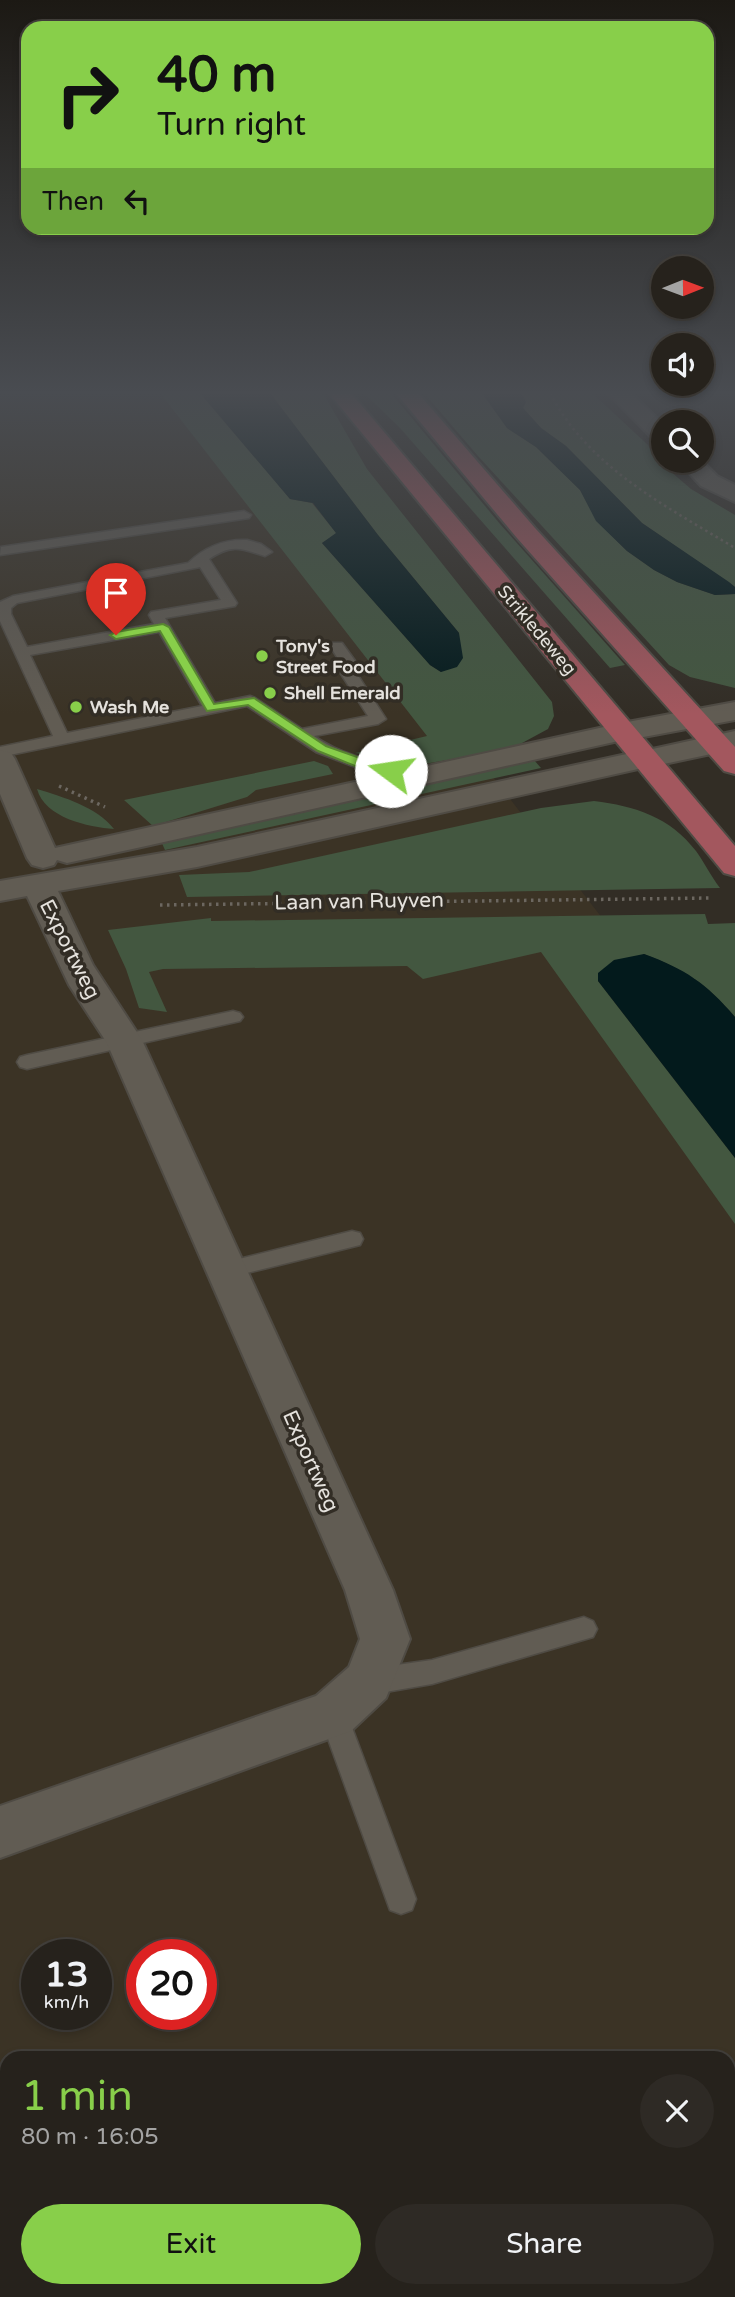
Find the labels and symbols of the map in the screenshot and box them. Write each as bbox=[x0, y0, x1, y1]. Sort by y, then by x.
north arrow bbox=[651, 256, 714, 318]
pin bbox=[86, 563, 146, 635]
street label: Strikledeweg bbox=[493, 581, 581, 679]
place label: Tony's Street Food bbox=[275, 635, 376, 678]
marker: Tony's Street Food bbox=[254, 648, 270, 664]
place label: Shell Emerald bbox=[284, 682, 401, 704]
marker: Shell Emerald bbox=[262, 685, 278, 701]
place label: Wash Me bbox=[90, 696, 169, 718]
marker: Wash Me bbox=[68, 699, 84, 715]
position arrow bbox=[354, 734, 428, 808]
street label: Laan van Ruyven bbox=[274, 888, 444, 915]
street label: Exportweg bbox=[34, 895, 105, 1003]
street label: Exportweg bbox=[277, 1407, 344, 1516]
speed limit sign: 20 bbox=[126, 1939, 217, 2030]

